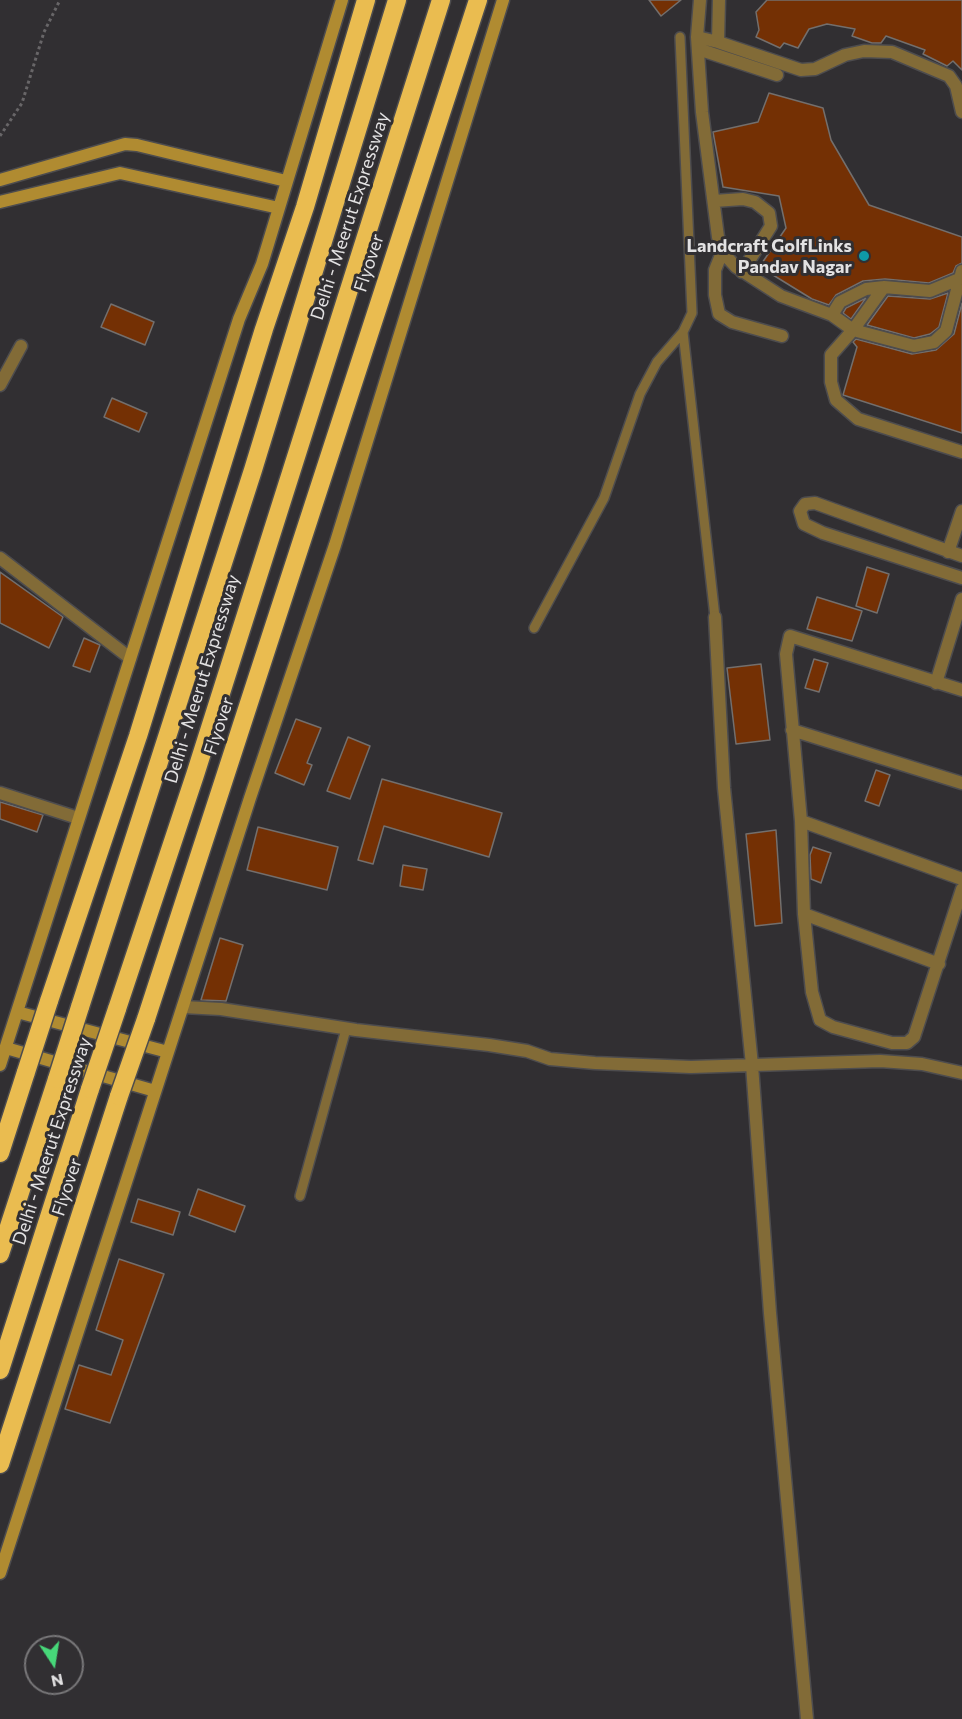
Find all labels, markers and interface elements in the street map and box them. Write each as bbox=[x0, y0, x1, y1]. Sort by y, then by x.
street label: Delhi - Meerut Expressway bbox=[306, 109, 394, 323]
street label: Flyover bbox=[349, 231, 389, 295]
place label: Landcraft GolfLinks Pandav Nagar bbox=[687, 235, 852, 278]
marker: Landcraft GolfLinks Pandav Nagar bbox=[857, 249, 871, 263]
street label: Delhi - Meerut Expressway bbox=[160, 572, 244, 786]
street label: Flyover bbox=[199, 694, 239, 758]
street label: Delhi - Meerut Expressway bbox=[8, 1034, 96, 1248]
street label: Flyover bbox=[47, 1155, 87, 1219]
north arrow bbox=[24, 1635, 84, 1695]
text: N bbox=[50, 1671, 65, 1692]

